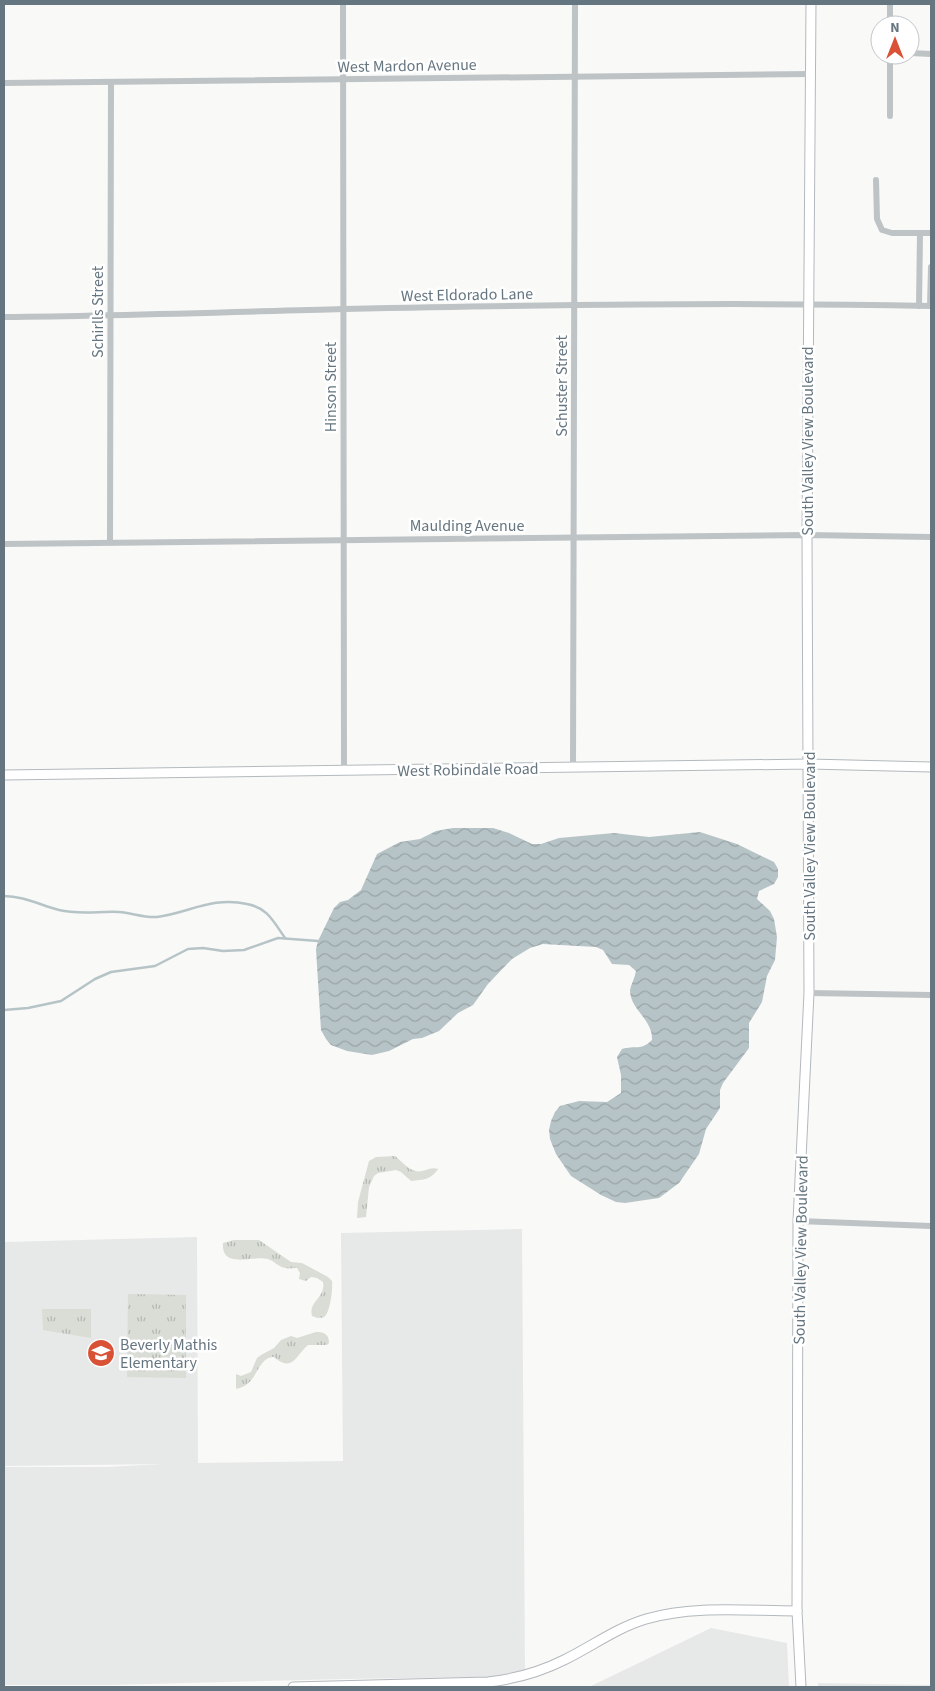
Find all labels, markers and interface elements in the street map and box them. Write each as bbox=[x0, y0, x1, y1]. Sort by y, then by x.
north arrow bbox=[870, 15, 920, 65]
text: N bbox=[890, 18, 900, 38]
street label: West Mardon Avenue bbox=[337, 54, 477, 78]
street label: Schirlls Street bbox=[87, 265, 109, 358]
street label: West Eldorado Lane bbox=[401, 283, 533, 307]
street label: Schuster Street bbox=[551, 335, 573, 437]
street label: Hinson Street bbox=[320, 341, 342, 432]
street label: South Valley View Boulevard bbox=[797, 346, 819, 536]
street label: Maulding Avenue bbox=[410, 515, 524, 537]
street label: South Valley View Boulevard bbox=[799, 751, 821, 941]
street label: West Robindale Road bbox=[397, 758, 539, 782]
street label: South Valley View Boulevard bbox=[788, 1155, 814, 1345]
place label: Beverly Mathis Elementary bbox=[120, 1334, 218, 1374]
school or university icon: Beverly Mathis Elementary bbox=[86, 1338, 116, 1368]

